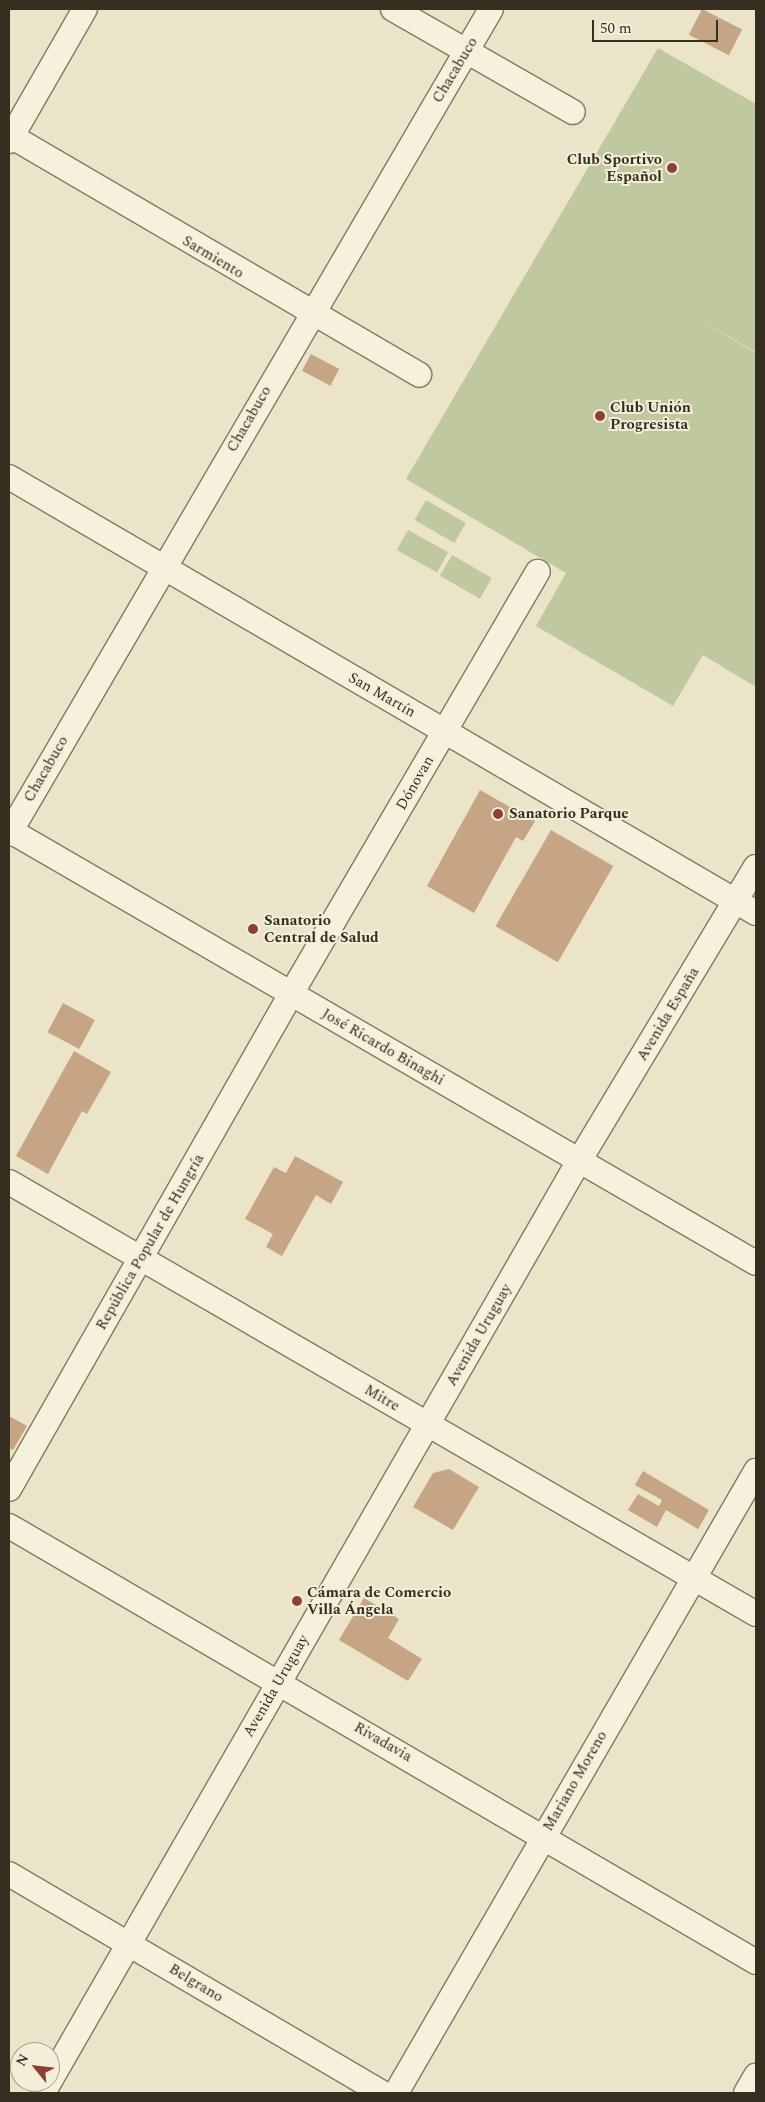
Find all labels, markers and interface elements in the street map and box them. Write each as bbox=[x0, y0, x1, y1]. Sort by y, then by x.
scale bar bbox=[595, 10, 721, 42]
text: 50 m bbox=[600, 17, 632, 40]
street label: Chacabuco bbox=[428, 34, 482, 106]
place label: Club Sportivo Español bbox=[567, 150, 662, 185]
marker: Club Sportivo Español bbox=[666, 162, 678, 174]
street label: Sarmiento bbox=[179, 232, 247, 282]
street label: Chacabuco bbox=[223, 383, 275, 455]
place label: Club Unión Progresista bbox=[610, 398, 691, 433]
marker: Club Unión Progresista bbox=[594, 410, 606, 422]
street label: San Martín bbox=[345, 669, 419, 721]
street label: Chacabuco bbox=[20, 733, 72, 805]
street label: Dónovan bbox=[392, 753, 438, 813]
place label: Sanatorio Parque bbox=[509, 805, 629, 823]
marker: Sanatorio Parque bbox=[491, 807, 505, 821]
place label: Sanatorio Central de Salud bbox=[264, 911, 379, 946]
marker: Sanatorio Central de Salud bbox=[246, 922, 260, 936]
street label: Avenida España bbox=[633, 964, 703, 1064]
street label: José Ricardo Binaghi bbox=[319, 1005, 447, 1089]
street label: República Popular de Hungría bbox=[92, 1151, 208, 1333]
street label: Avenida Uruguay bbox=[442, 1281, 516, 1389]
street label: Mitre bbox=[361, 1381, 403, 1415]
place label: Cámara de Comercio Villa Ángela bbox=[307, 1583, 451, 1618]
marker: Cámara de Comercio Villa Ángela bbox=[291, 1595, 303, 1607]
street label: Avenida Uruguay bbox=[239, 1632, 313, 1740]
street label: Rivadavia bbox=[351, 1718, 415, 1766]
street label: Mariano Moreno bbox=[539, 1728, 611, 1834]
street label: Belgrano bbox=[166, 1960, 226, 2006]
north arrow bbox=[10, 2042, 60, 2092]
text: N bbox=[10, 2050, 34, 2070]

